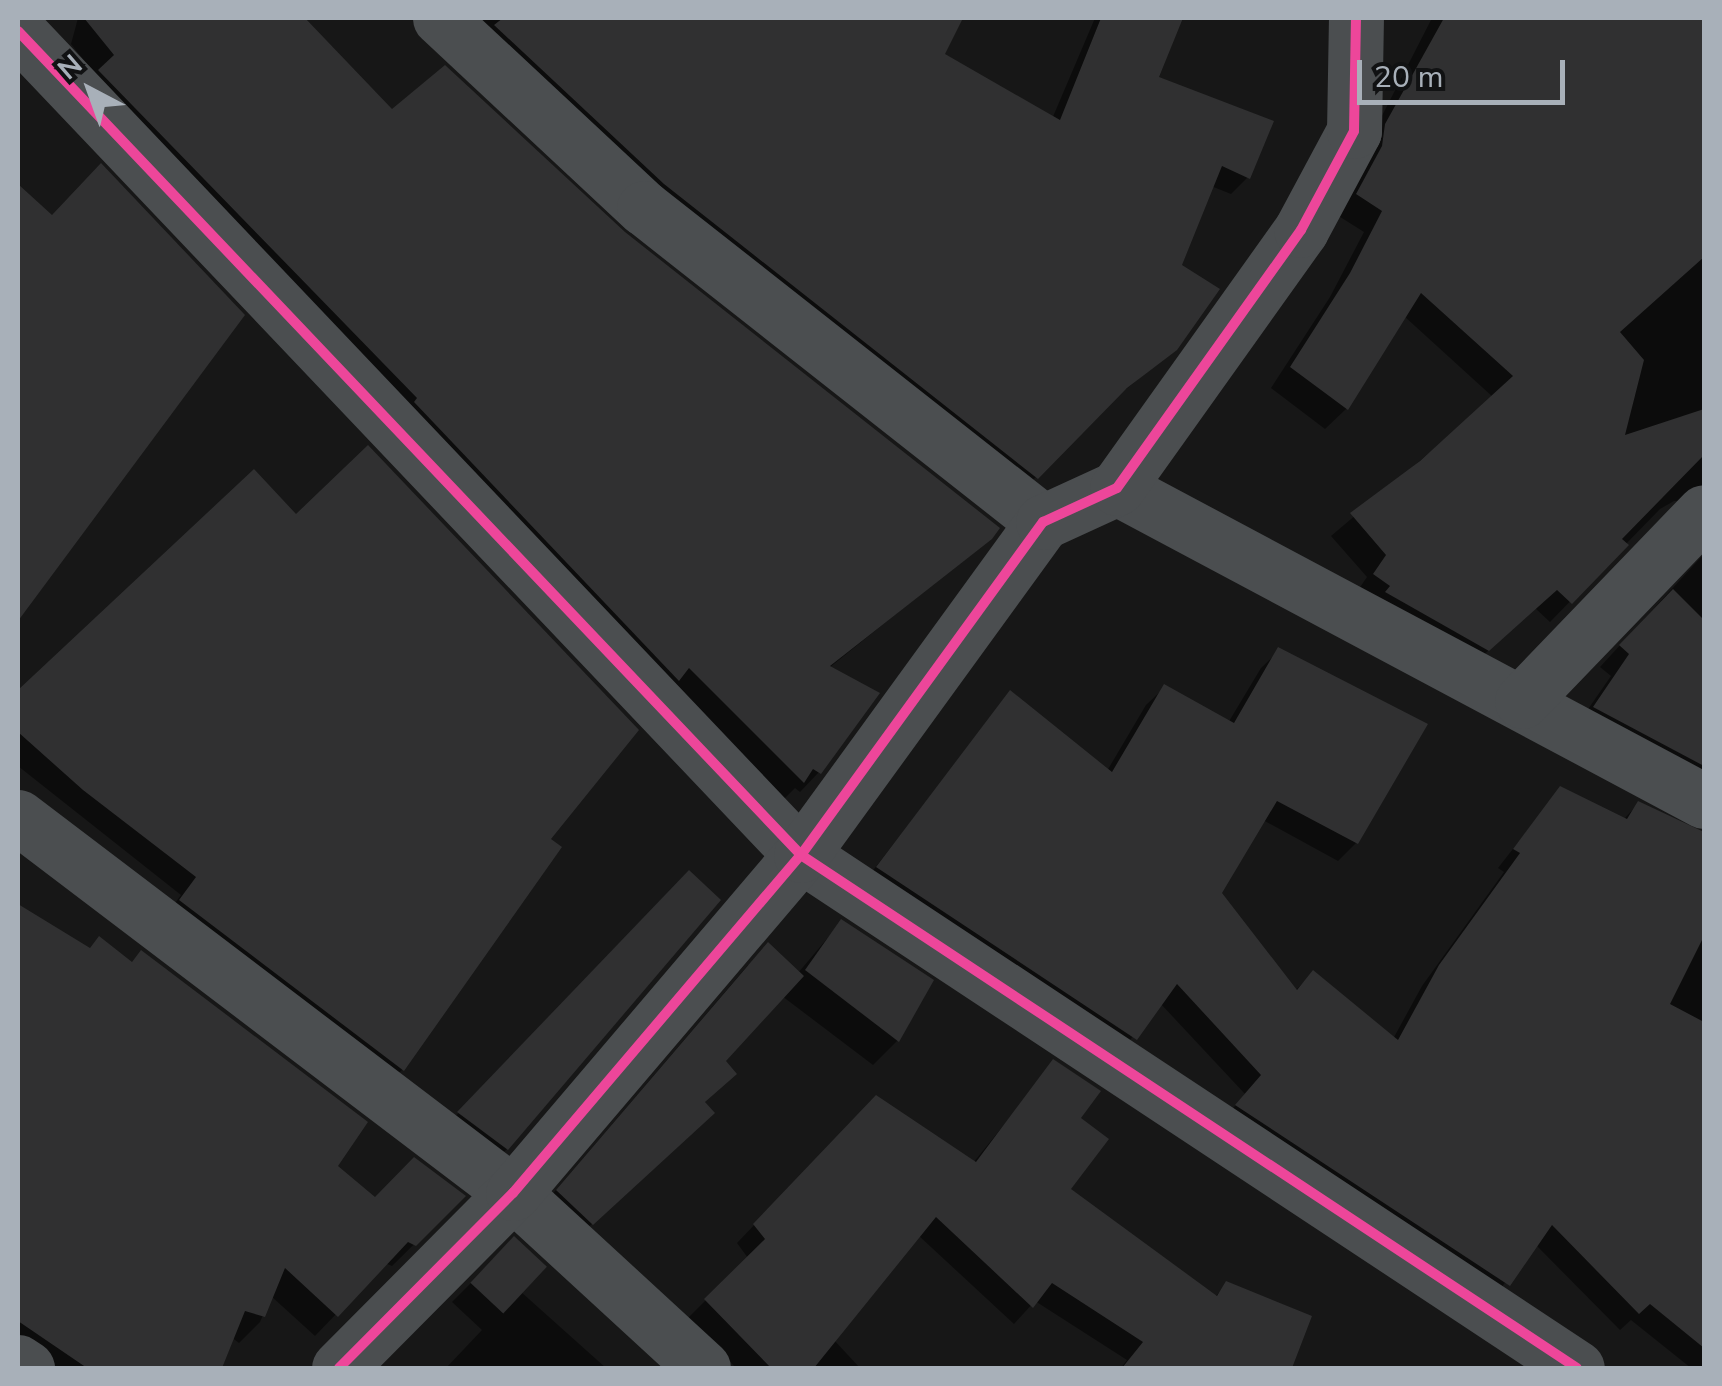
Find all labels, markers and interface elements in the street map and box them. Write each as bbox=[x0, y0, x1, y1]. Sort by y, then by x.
north arrow bbox=[40, 40, 140, 140]
scale bar bbox=[1362, 40, 1570, 102]
text: N bbox=[50, 46, 91, 89]
text: 20 m bbox=[1374, 57, 1443, 98]

